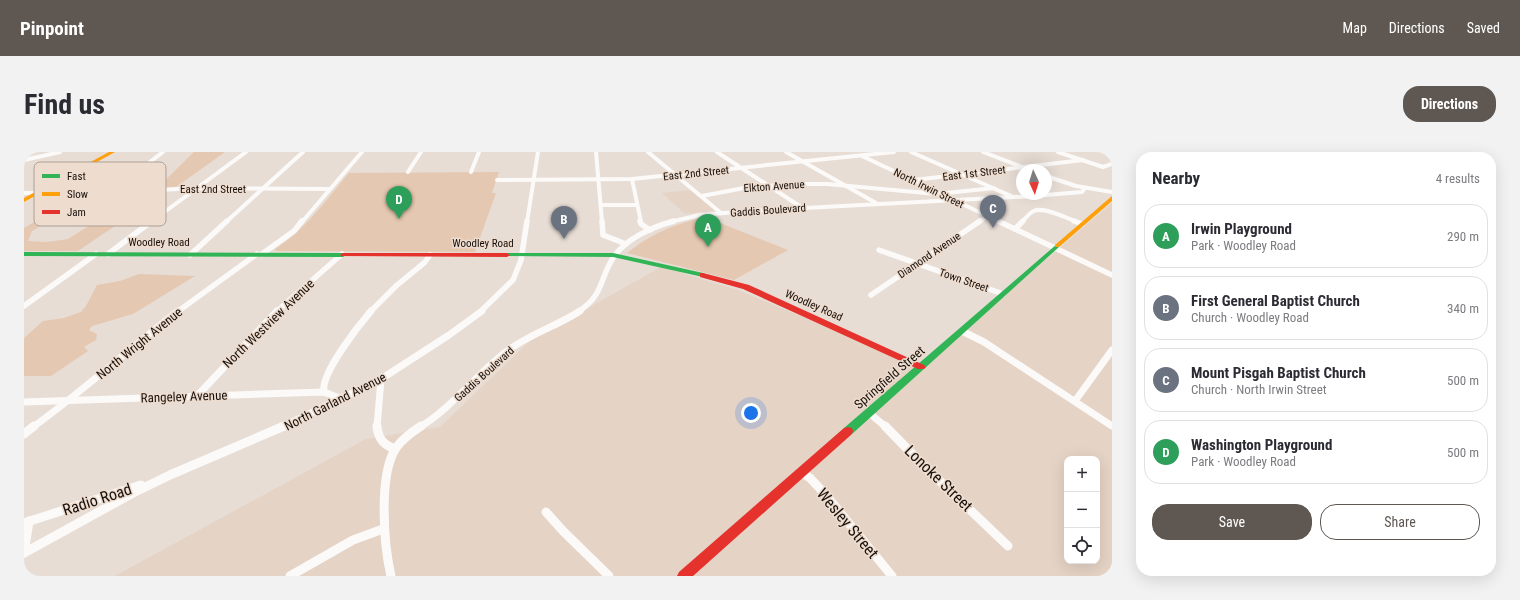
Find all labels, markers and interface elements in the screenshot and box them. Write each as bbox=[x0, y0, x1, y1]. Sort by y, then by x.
text: Pinpoint bbox=[20, 17, 84, 40]
text: Map bbox=[1343, 20, 1367, 36]
text: Directions bbox=[1389, 20, 1445, 36]
text: Saved bbox=[1467, 20, 1500, 36]
button: Directions bbox=[1403, 86, 1496, 122]
text: Find us bbox=[24, 88, 105, 121]
legend bbox=[34, 162, 166, 226]
street label: East 1st Street bbox=[942, 163, 1006, 184]
street label: East 2nd Street bbox=[663, 164, 730, 183]
north arrow bbox=[1016, 164, 1052, 200]
street label: North Irwin Street bbox=[892, 166, 966, 211]
text: Nearby bbox=[1152, 168, 1200, 188]
text: Fast bbox=[67, 170, 86, 183]
text: 4 results bbox=[1436, 171, 1480, 186]
street label: Elkton Avenue bbox=[743, 178, 805, 195]
street label: East 2nd Street bbox=[180, 183, 246, 196]
pin: D bbox=[386, 186, 412, 219]
text: Slow bbox=[67, 188, 88, 201]
pin: C bbox=[980, 195, 1006, 228]
street label: Gaddis Boulevard bbox=[730, 201, 806, 220]
text: Jam bbox=[67, 206, 86, 219]
pin: B bbox=[551, 206, 577, 239]
pin: A bbox=[695, 214, 721, 247]
text: Irwin Playground bbox=[1191, 220, 1292, 238]
text: A bbox=[1162, 229, 1170, 244]
text: 290 m bbox=[1447, 229, 1479, 244]
street label: Diamond Avenue bbox=[895, 230, 963, 281]
street label: Woodley Road bbox=[128, 236, 190, 249]
street label: Woodley Road bbox=[452, 237, 514, 250]
text: Park · Woodley Road bbox=[1191, 238, 1296, 253]
street label: Town Street bbox=[937, 266, 990, 295]
street label: North Westview Avenue bbox=[220, 276, 317, 371]
street label: Woodley Road bbox=[783, 287, 845, 324]
text: First General Baptist Church bbox=[1191, 292, 1360, 310]
text: B bbox=[1162, 301, 1170, 316]
text: 340 m bbox=[1447, 301, 1479, 316]
street label: North Wright Avenue bbox=[94, 304, 185, 382]
text: Church · Woodley Road bbox=[1191, 310, 1309, 325]
street label: Springfield Street bbox=[851, 343, 928, 412]
street label: Gaddis Boulevard bbox=[452, 344, 517, 405]
text: Mount Pisgah Baptist Church bbox=[1191, 364, 1366, 382]
street label: North Garland Avenue bbox=[282, 369, 389, 434]
text: C bbox=[1162, 373, 1170, 388]
text: 500 m bbox=[1447, 373, 1479, 388]
text: Church · North Irwin Street bbox=[1191, 382, 1327, 397]
street label: Rangeley Avenue bbox=[140, 387, 228, 406]
your location bbox=[741, 403, 761, 423]
text: Washington Playground bbox=[1191, 436, 1332, 454]
street label: Lonoke Street bbox=[901, 441, 977, 516]
text: D bbox=[1162, 445, 1170, 460]
text: 500 m bbox=[1447, 445, 1479, 460]
text: Park · Woodley Road bbox=[1191, 454, 1296, 469]
map controls bbox=[1064, 456, 1100, 564]
button: + bbox=[1064, 456, 1100, 492]
street label: Radio Road bbox=[60, 479, 134, 520]
street label: Wesley Street bbox=[813, 484, 883, 562]
button: − bbox=[1064, 492, 1100, 528]
button: Save bbox=[1152, 504, 1312, 540]
button: Share bbox=[1320, 504, 1480, 540]
button: locate bbox=[1064, 528, 1100, 564]

